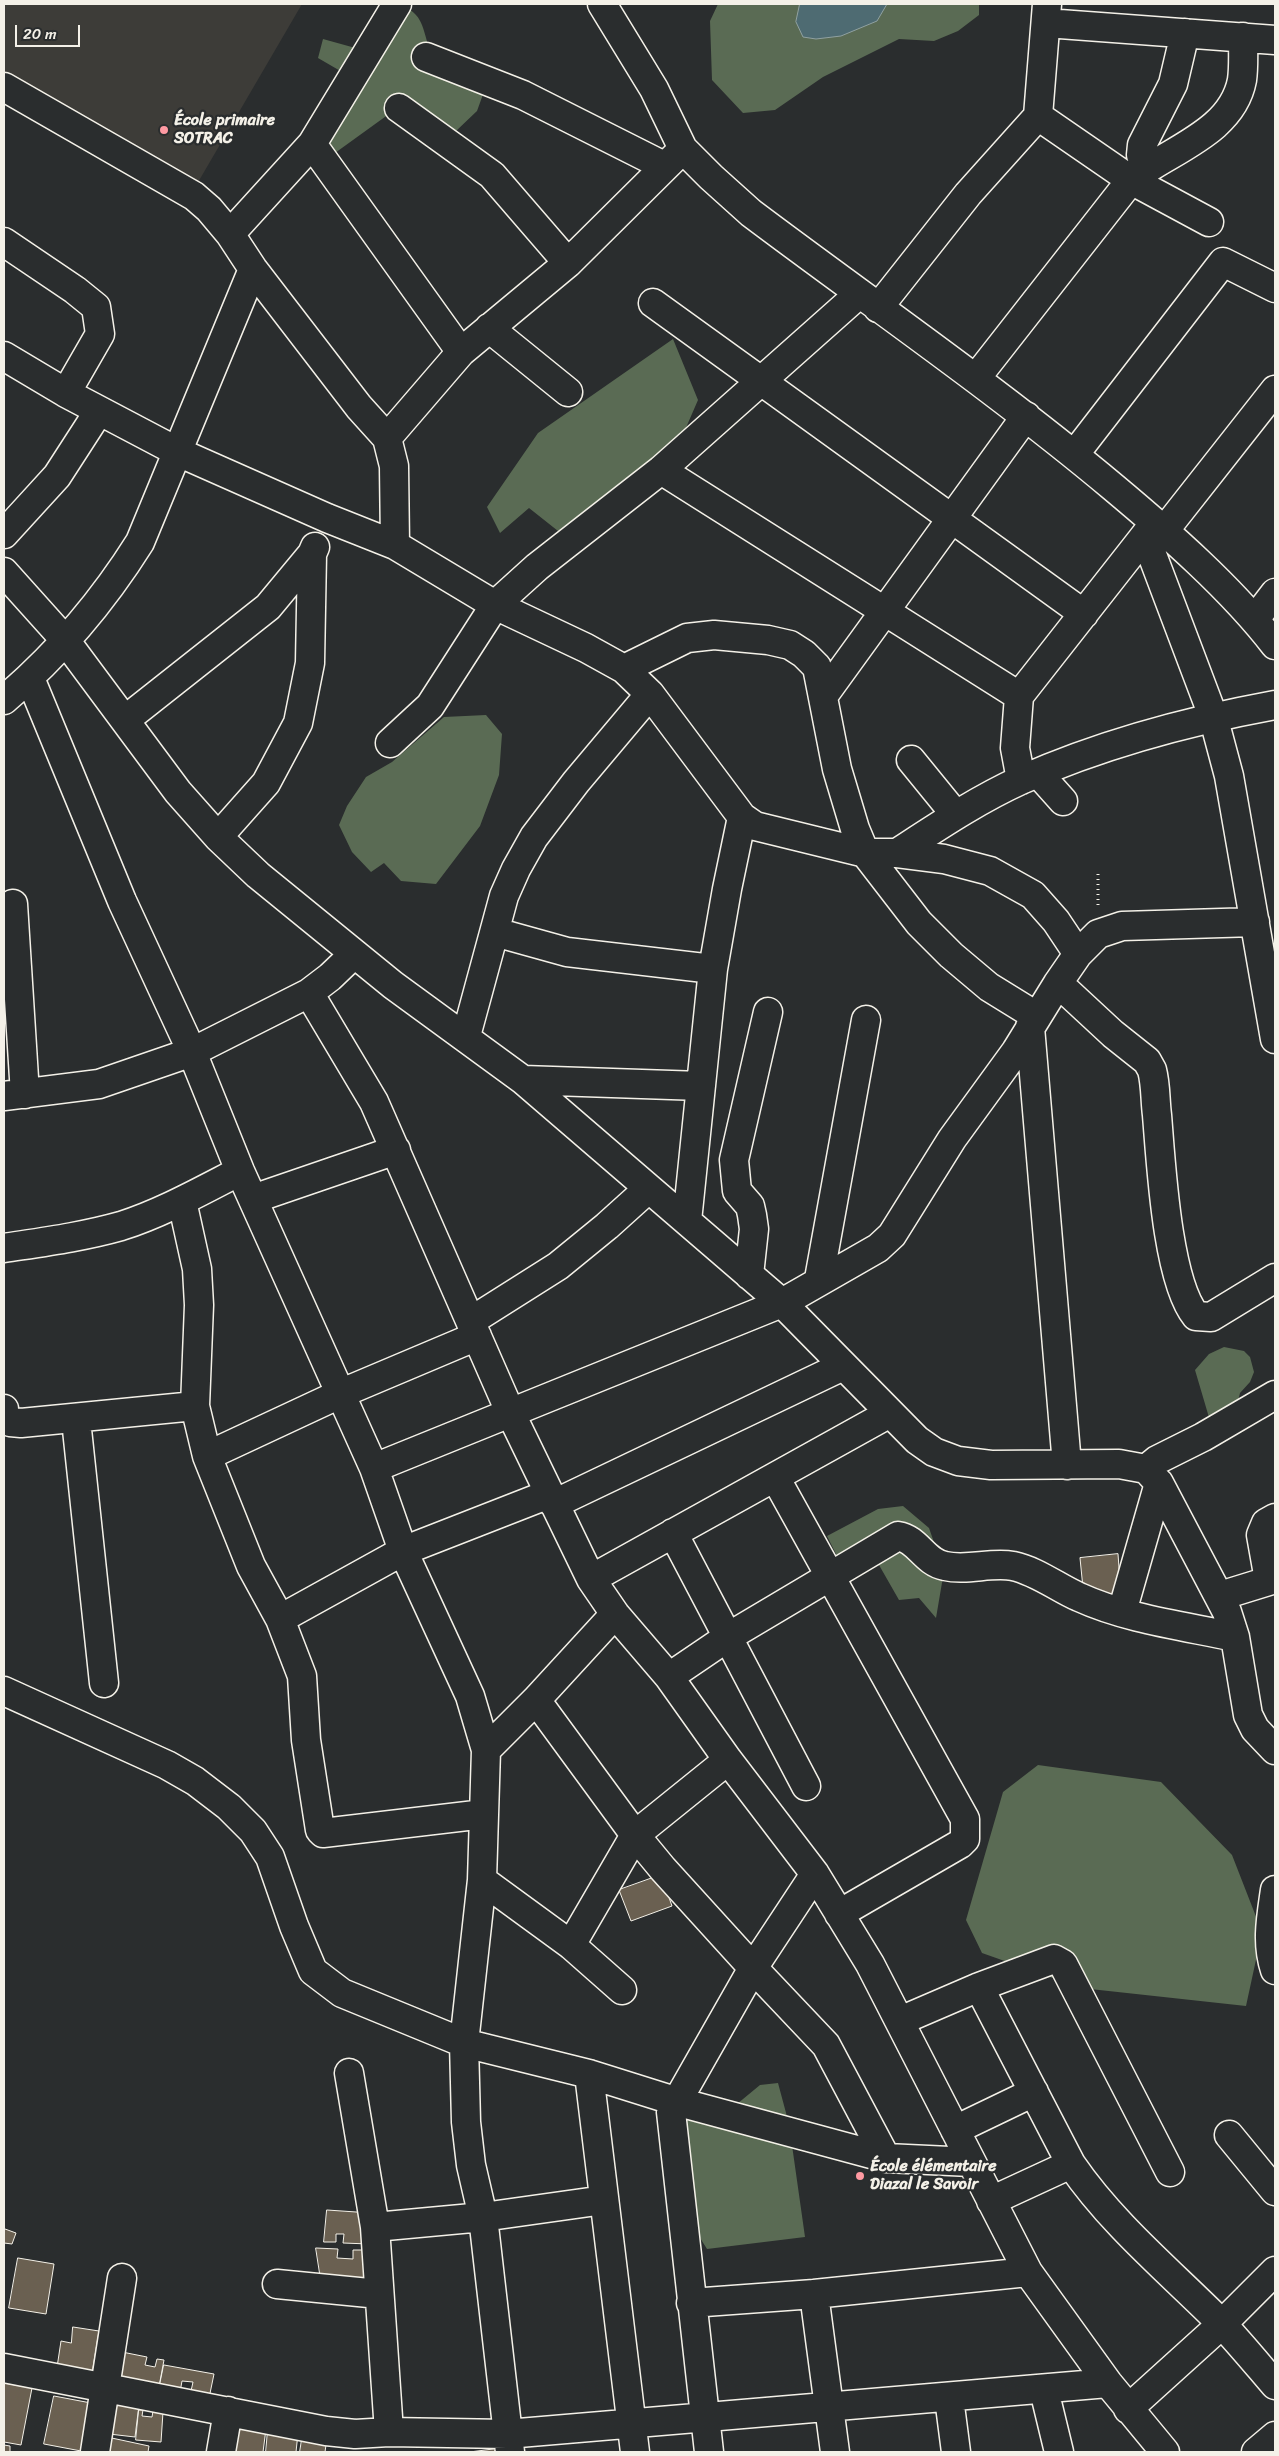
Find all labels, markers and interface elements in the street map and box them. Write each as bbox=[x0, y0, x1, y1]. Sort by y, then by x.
scale bar bbox=[18, 15, 82, 47]
text: 20 m bbox=[23, 21, 57, 47]
place label: École primaire SOTRAC bbox=[174, 111, 275, 149]
marker: École primaire SOTRAC bbox=[158, 124, 170, 136]
place label: École élémentaire Diazal le Savoir bbox=[870, 2157, 996, 2195]
marker: École élémentaire Diazal le Savoir bbox=[854, 2170, 866, 2182]

